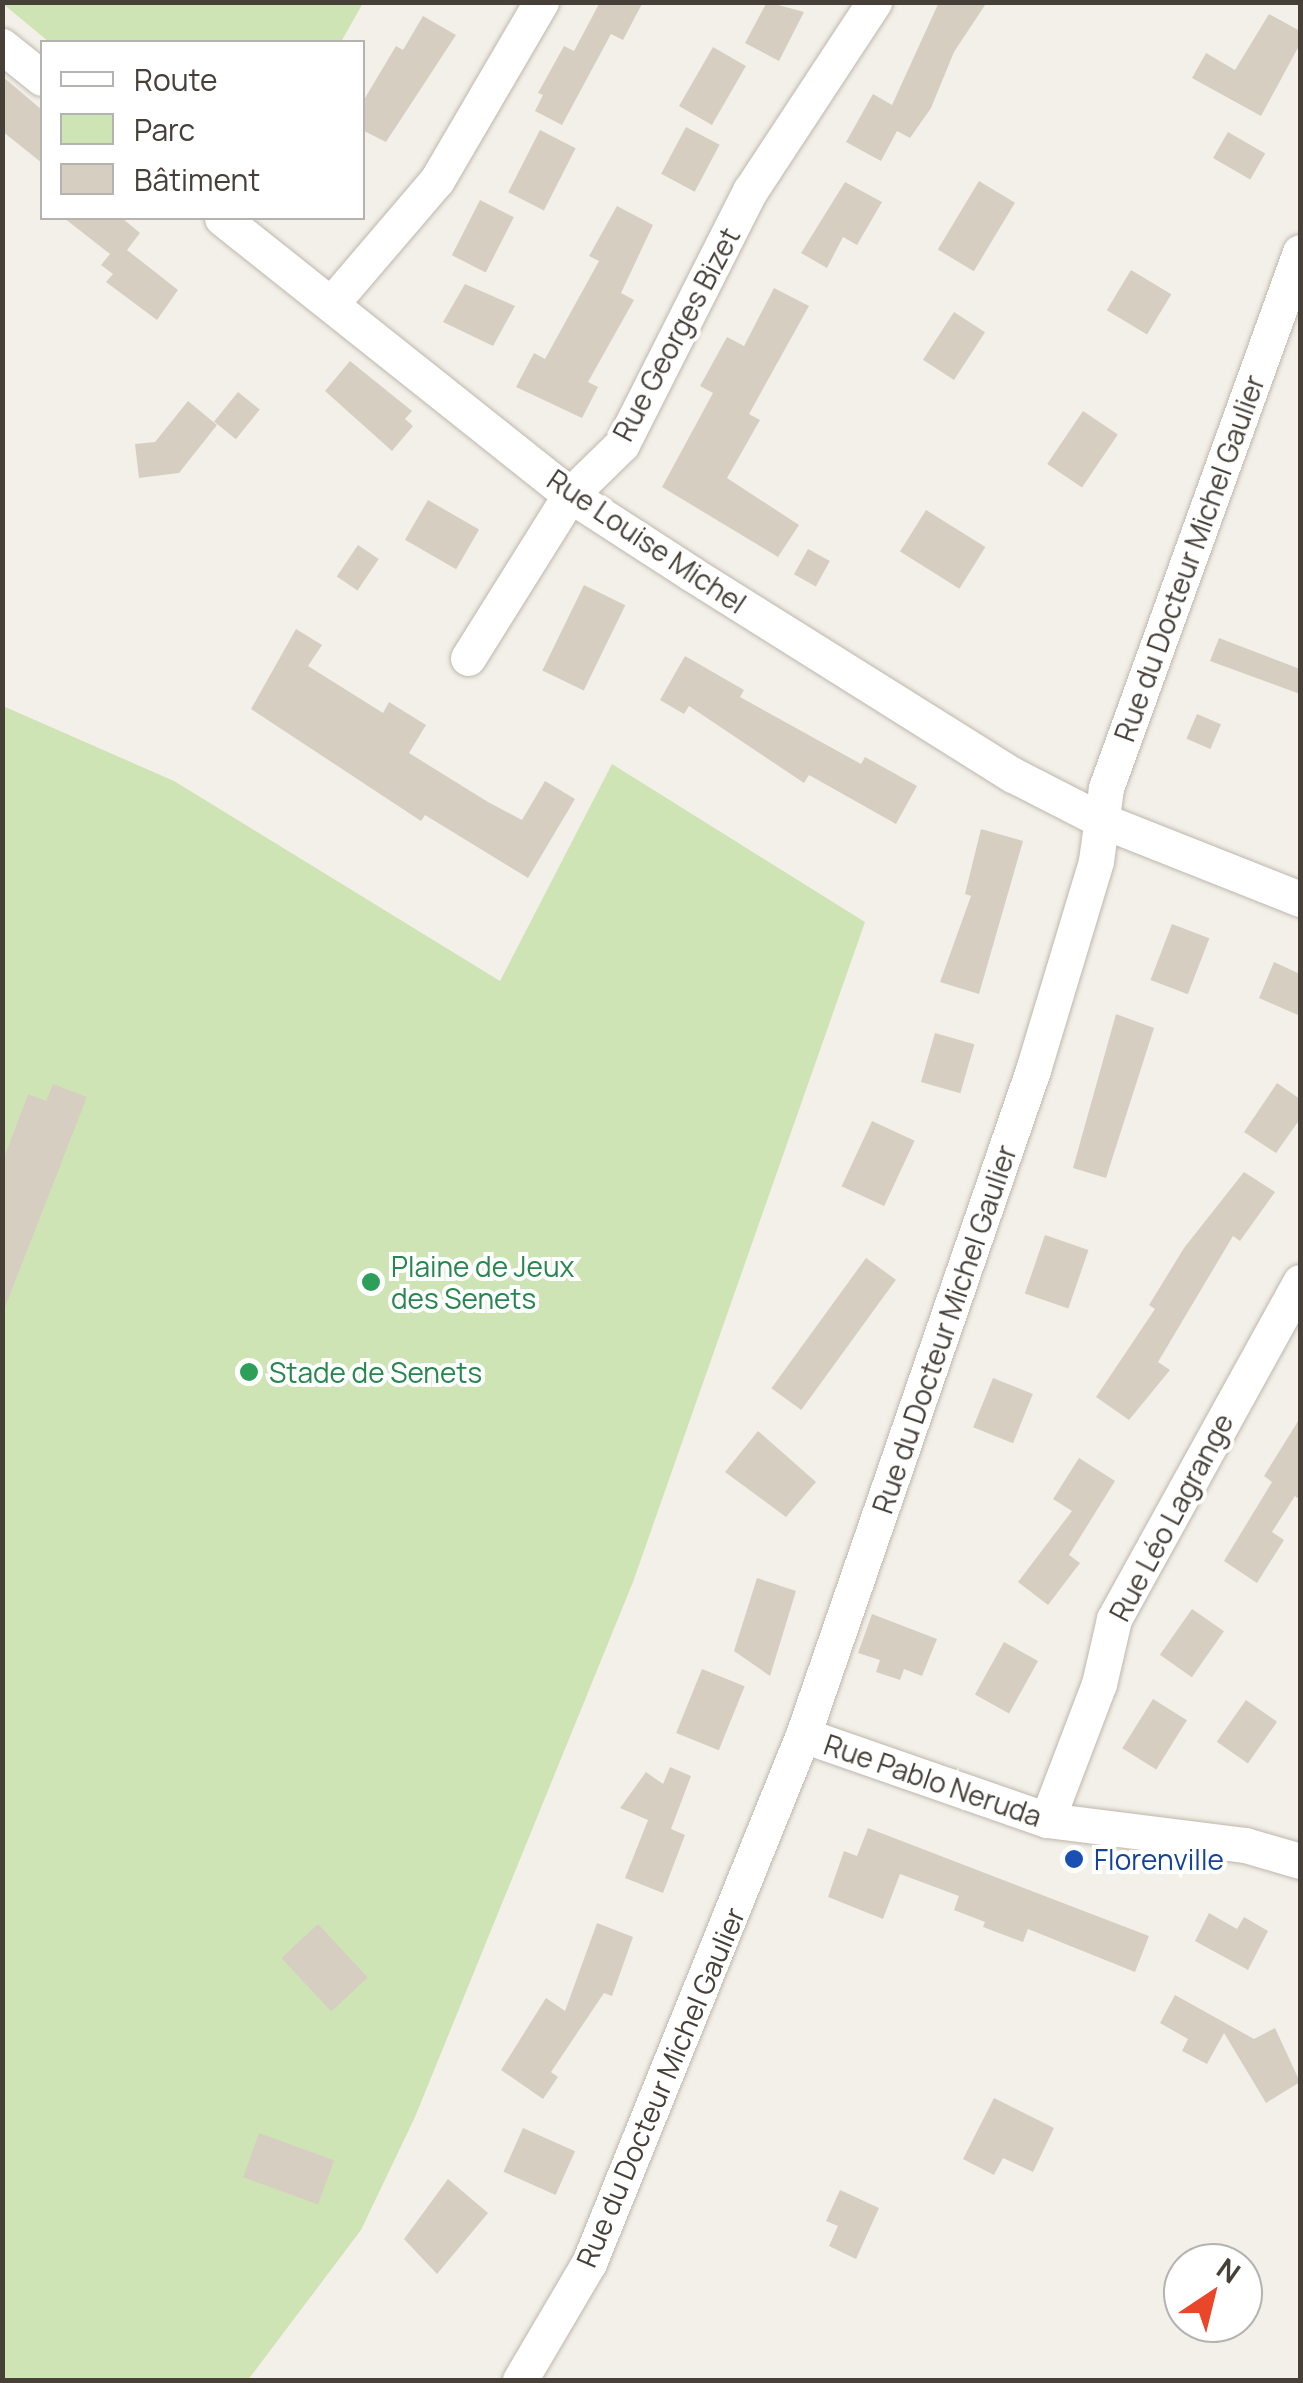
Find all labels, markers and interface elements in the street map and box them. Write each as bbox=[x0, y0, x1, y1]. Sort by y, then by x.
legend bbox=[40, 40, 365, 220]
text: Route bbox=[134, 59, 217, 100]
text: Parc bbox=[134, 109, 195, 150]
text: Bâtiment bbox=[134, 159, 260, 200]
street label: Rue Georges Bizet bbox=[606, 222, 746, 446]
street label: Rue du Docteur Michel Gaulier bbox=[1107, 370, 1271, 746]
street label: Rue Louise Michel bbox=[541, 462, 753, 620]
street label: Rue du Docteur Michel Gaulier bbox=[865, 1140, 1023, 1518]
place label: Plaine de Jeux des Senets bbox=[391, 1249, 574, 1315]
marker: Plaine de Jeux des Senets bbox=[360, 1271, 382, 1293]
place label: Stade de Senets bbox=[269, 1355, 482, 1389]
marker: Stade de Senets bbox=[238, 1361, 260, 1383]
street label: Rue Léo Lagrange bbox=[1102, 1408, 1240, 1626]
street label: Rue Pablo Neruda bbox=[820, 1727, 1046, 1833]
place label: Florenville bbox=[1094, 1842, 1224, 1876]
marker: Florenville bbox=[1063, 1848, 1085, 1870]
street label: Rue du Docteur Michel Gaulier bbox=[569, 1902, 751, 2272]
north arrow bbox=[1163, 2243, 1263, 2343]
text: N bbox=[1210, 2249, 1248, 2291]

